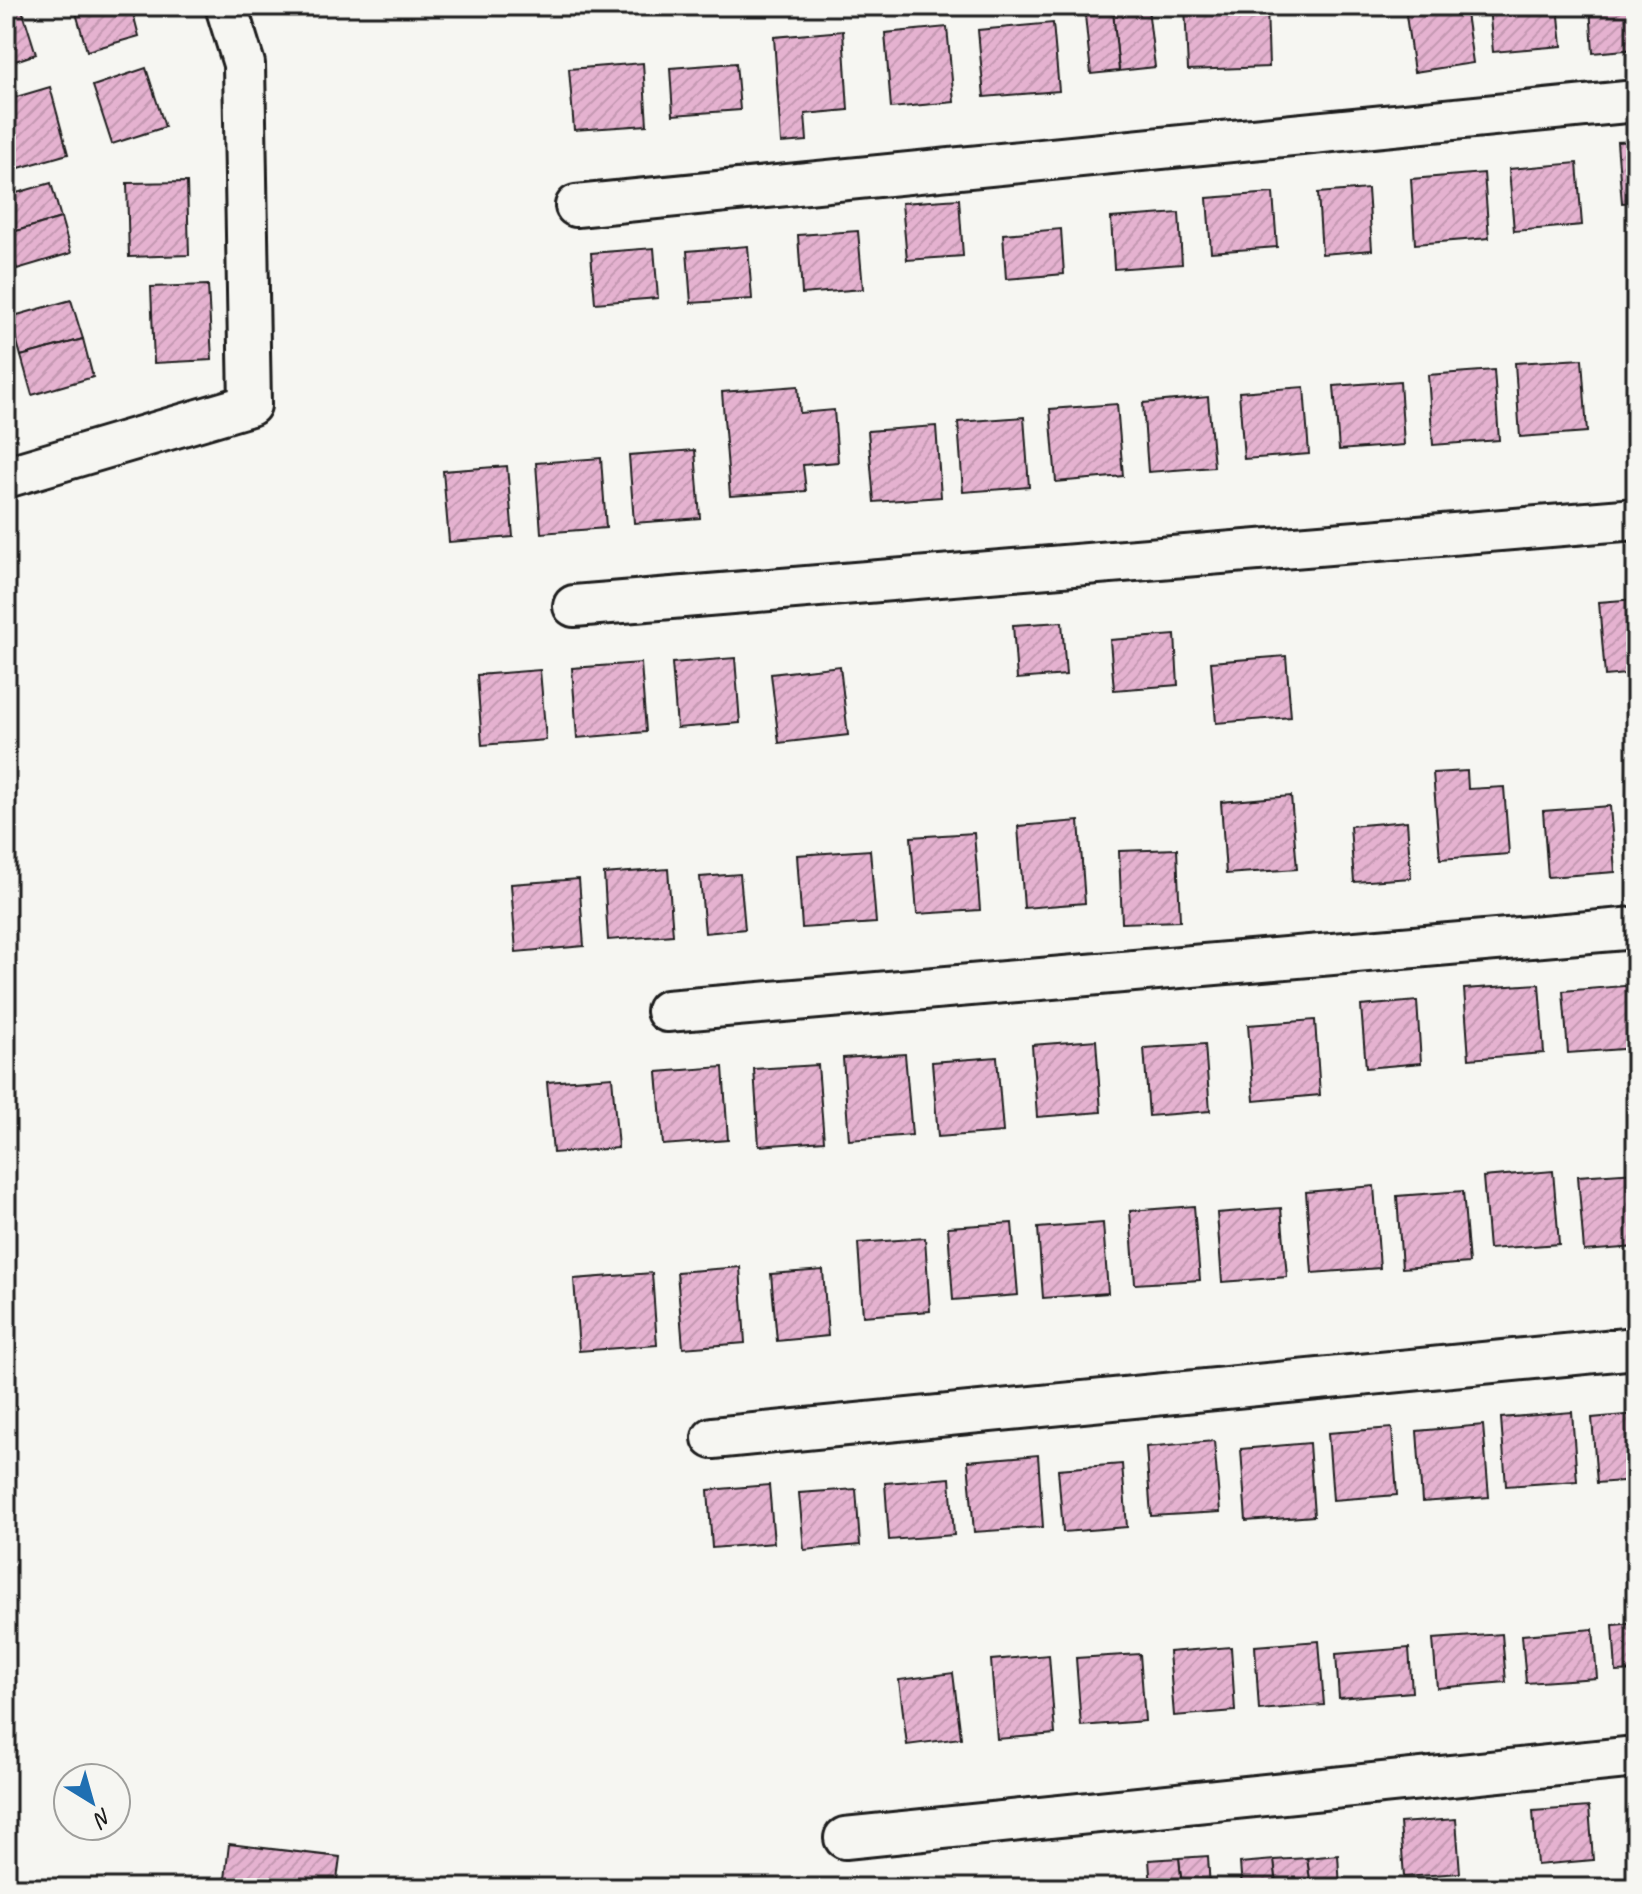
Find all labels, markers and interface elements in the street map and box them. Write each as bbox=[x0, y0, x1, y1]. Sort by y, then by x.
north arrow bbox=[52, 1762, 132, 1842]
text: N bbox=[87, 1802, 117, 1834]

